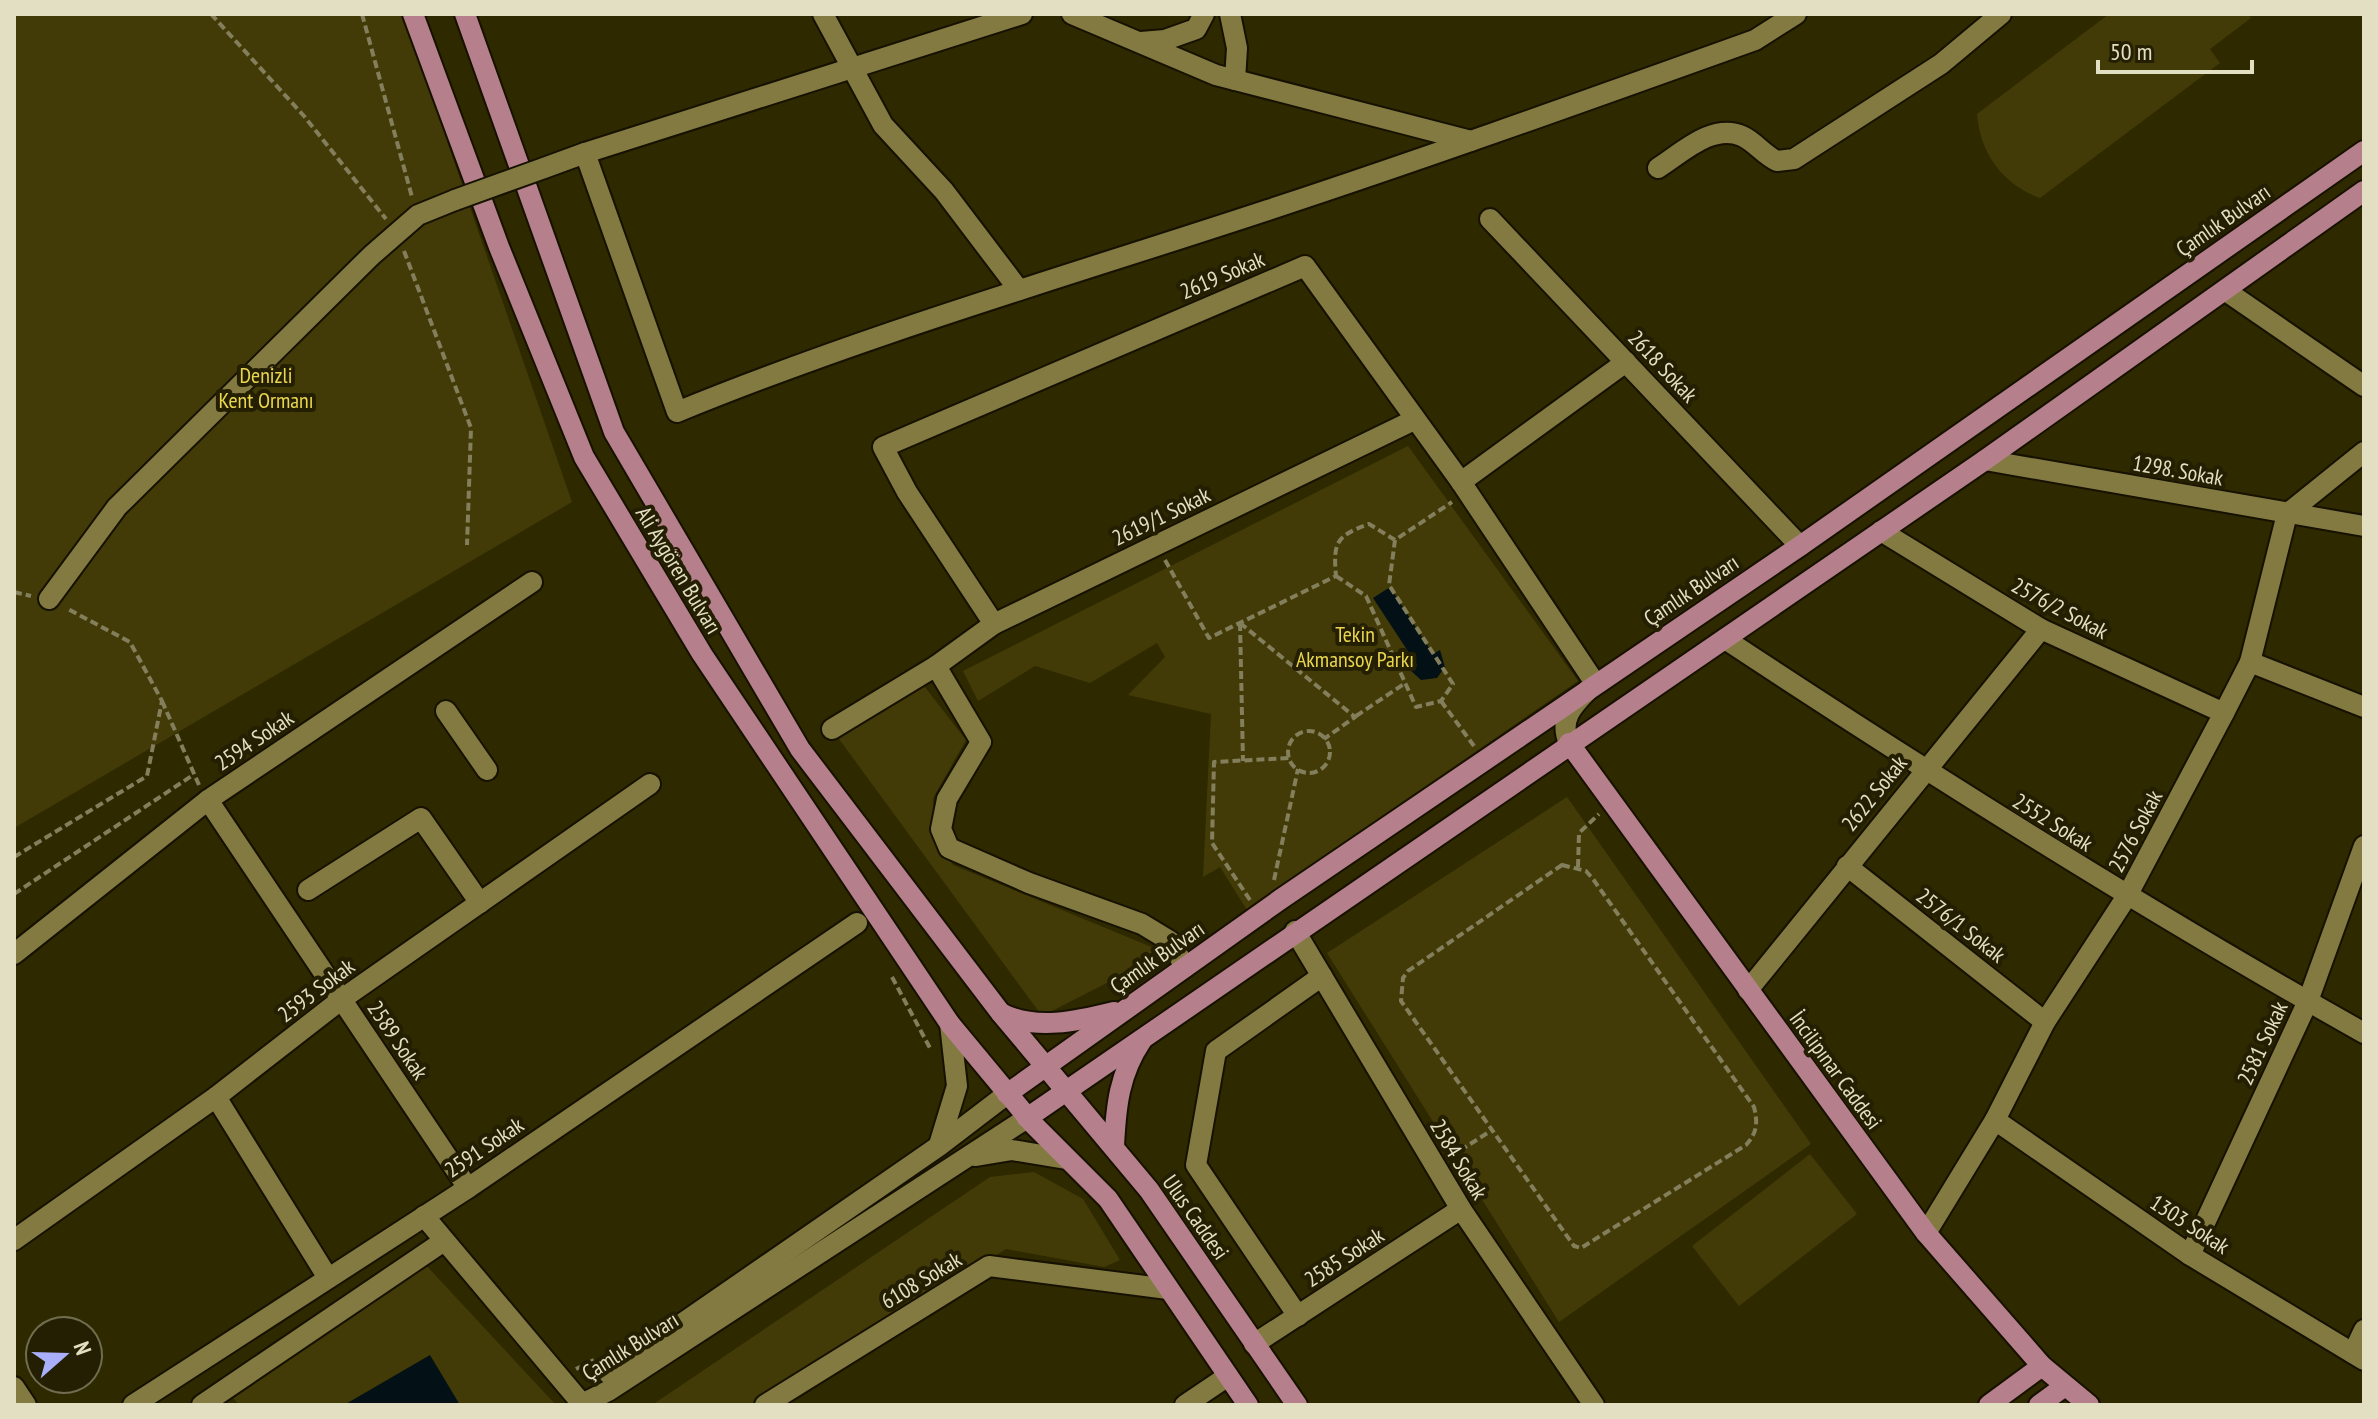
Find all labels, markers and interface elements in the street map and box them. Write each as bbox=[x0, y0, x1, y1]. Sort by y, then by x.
scale bar bbox=[2098, 24, 2252, 74]
text: 50 m bbox=[2110, 36, 2152, 67]
street label: Çamlık Bulvarı bbox=[2170, 177, 2276, 263]
street label: 2619 Sokak bbox=[1176, 245, 1269, 305]
street label: 2618 Sokak bbox=[1622, 324, 1704, 408]
park label: Denizli Kent Ormanı bbox=[218, 361, 314, 414]
street label: 1298. Sokak bbox=[2130, 448, 2226, 492]
street label: 2619/1 Sokak bbox=[1107, 480, 1215, 552]
street label: Ali Aygören Bulvarı bbox=[630, 501, 728, 639]
street label: Çamlık Bulvarı bbox=[1638, 548, 1744, 632]
street label: 2576/2 Sokak bbox=[2007, 571, 2114, 645]
park label: Tekin Akmansoy Parkı bbox=[1296, 620, 1414, 673]
street label: 2594 Sokak bbox=[209, 703, 299, 777]
street label: 2622 Sokak bbox=[1835, 749, 1913, 836]
street label: 2576 Sokak bbox=[2102, 785, 2168, 877]
street label: 2552 Sokak bbox=[2008, 787, 2099, 858]
street label: 2576/1 Sokak bbox=[1911, 882, 2012, 969]
street label: Çamlık Bulvarı bbox=[1104, 914, 1210, 1000]
street label: 2593 Sokak bbox=[272, 952, 360, 1028]
street label: 2589 Sokak bbox=[361, 995, 435, 1085]
street label: 2581 Sokak bbox=[2230, 996, 2294, 1089]
street label: İncilipınar Caddesi bbox=[1784, 1005, 1888, 1135]
street label: 2591 Sokak bbox=[439, 1110, 529, 1184]
street label: 2584 Sokak bbox=[1424, 1114, 1494, 1205]
street label: Ulus Caddesi bbox=[1157, 1169, 1235, 1265]
street label: 1303 Sokak bbox=[2145, 1188, 2235, 1260]
street label: 2585 Sokak bbox=[1299, 1221, 1389, 1293]
street label: 6108 Sokak bbox=[876, 1245, 967, 1315]
street label: Çamlık Bulvarı bbox=[577, 1305, 683, 1387]
north arrow bbox=[24, 1315, 104, 1395]
text: N bbox=[68, 1338, 98, 1359]

